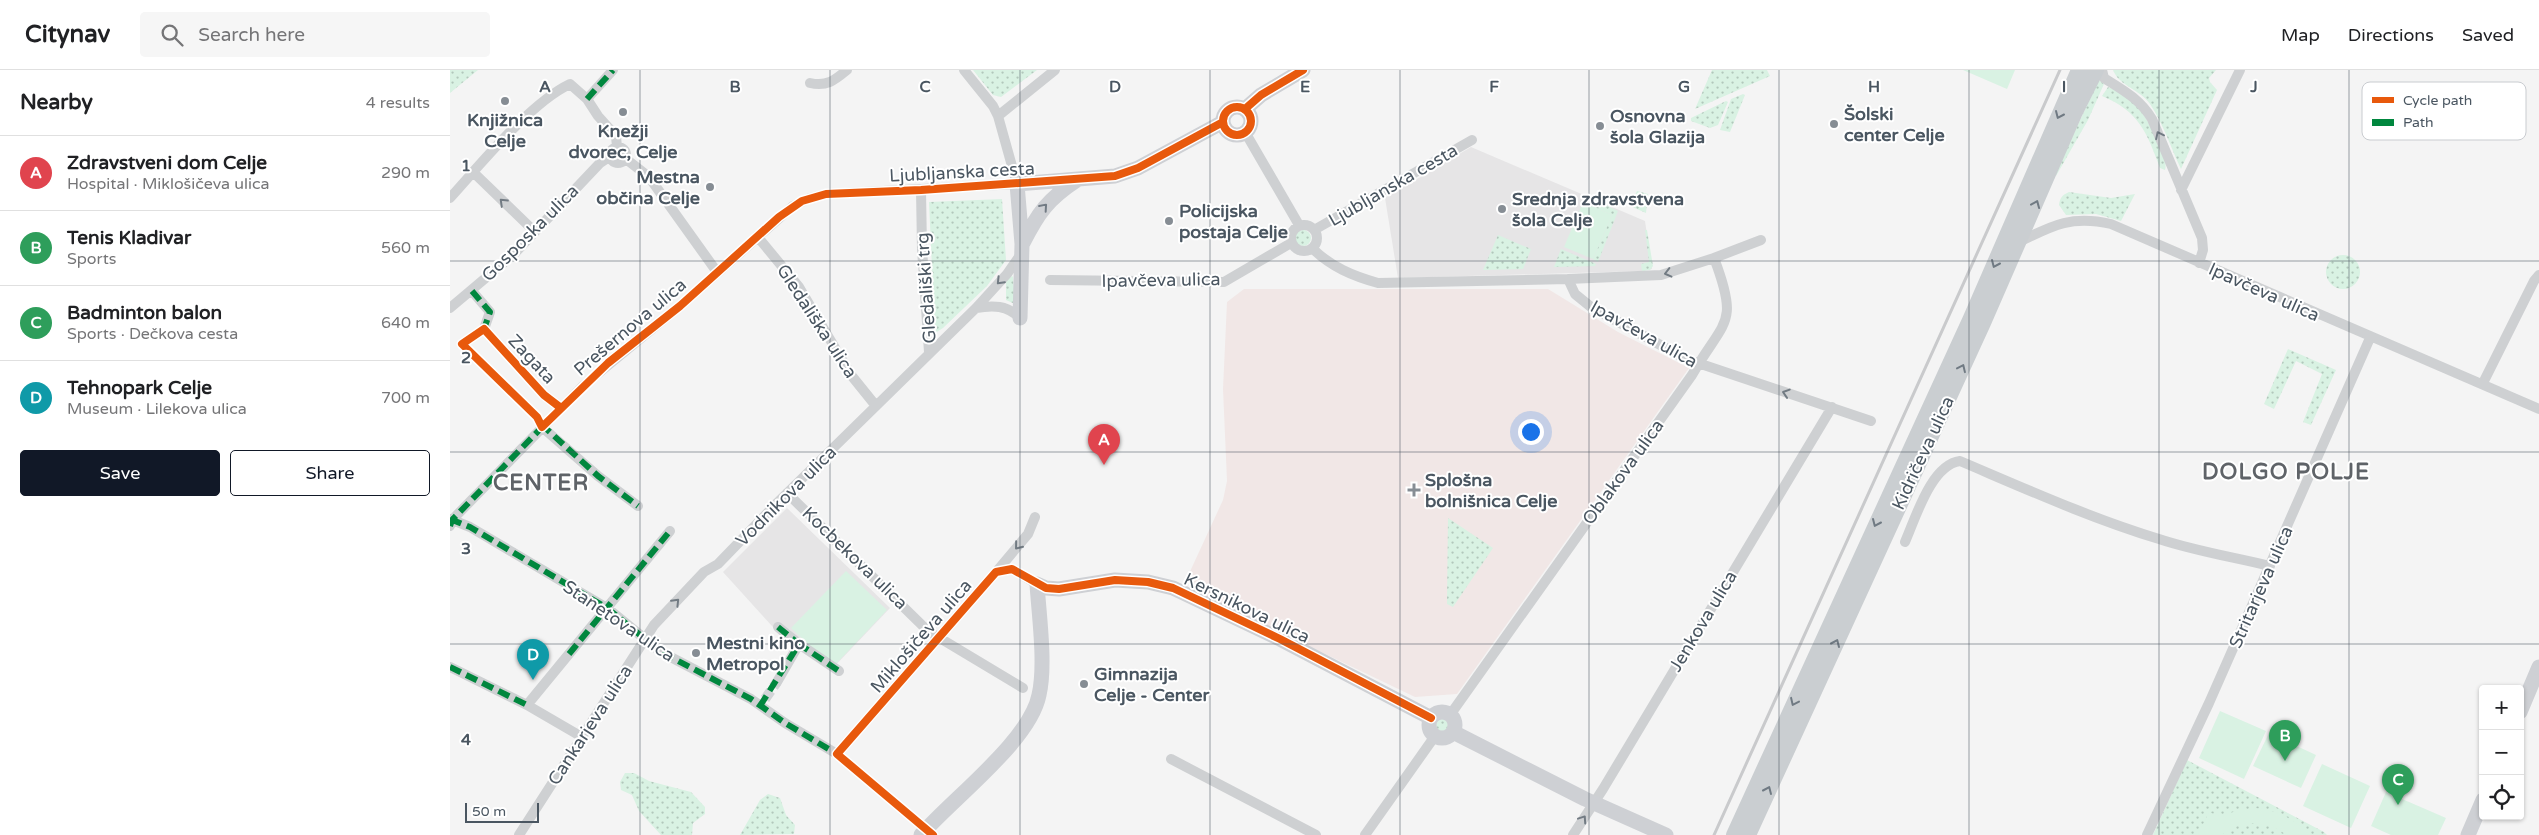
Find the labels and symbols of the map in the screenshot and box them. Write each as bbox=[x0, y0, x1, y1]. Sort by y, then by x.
text: A bbox=[539, 77, 551, 97]
text: B bbox=[729, 77, 741, 97]
text: C bbox=[919, 77, 931, 97]
text: D bbox=[1109, 77, 1121, 97]
text: E bbox=[1300, 77, 1310, 97]
text: F bbox=[1489, 77, 1499, 97]
text: G bbox=[1678, 77, 1690, 97]
text: H bbox=[1868, 77, 1880, 97]
text: I bbox=[2062, 77, 2066, 97]
text: J bbox=[2249, 77, 2258, 97]
legend bbox=[2362, 82, 2526, 140]
text: Cycle path bbox=[2403, 92, 2472, 109]
marker: Knjižnica Celje bbox=[499, 95, 511, 107]
place label: Šolski center Celje bbox=[1844, 103, 1945, 146]
place label: Osnovna šola Glazija bbox=[1610, 105, 1705, 148]
marker: Knežji dvorec, Celje bbox=[617, 106, 629, 118]
place label: Knjižnica Celje bbox=[467, 109, 543, 152]
one-way arrow bbox=[2055, 110, 2066, 119]
text: Path bbox=[2403, 114, 2434, 131]
marker: Šolski center Celje bbox=[1828, 118, 1840, 130]
place label: Knežji dvorec, Celje bbox=[568, 120, 678, 163]
marker: Osnovna šola Glazija bbox=[1594, 120, 1606, 132]
one-way arrow bbox=[2155, 131, 2166, 140]
street label: Ljubljanska cesta bbox=[1324, 139, 1462, 231]
text: 1 bbox=[461, 156, 471, 176]
street label: Ljubljanska cesta bbox=[889, 157, 1035, 187]
place label: Mestna občina Celje bbox=[596, 166, 700, 209]
street label: Gosposka ulica bbox=[477, 180, 583, 286]
marker: Mestna občina Celje bbox=[704, 181, 716, 193]
place label: Srednja zdravstvena šola Celje bbox=[1512, 188, 1684, 231]
one-way arrow bbox=[500, 198, 509, 207]
place label: Policijska postaja Celje bbox=[1179, 200, 1288, 243]
one-way arrow bbox=[2030, 200, 2040, 208]
marker: Srednja zdravstvena šola Celje bbox=[1496, 203, 1508, 215]
one-way arrow bbox=[1038, 204, 1047, 213]
marker: Policijska postaja Celje bbox=[1163, 215, 1175, 227]
street label: Gledališki trg bbox=[911, 232, 941, 344]
street label: Ipavčeva ulica bbox=[2205, 258, 2323, 326]
one-way arrow bbox=[1991, 259, 2002, 268]
street label: Gledališka ulica bbox=[772, 260, 862, 382]
one-way arrow bbox=[1664, 267, 1673, 278]
street label: Ipavčeva ulica bbox=[1101, 268, 1221, 292]
street label: Prešernova ulica bbox=[569, 274, 691, 380]
one-way arrow bbox=[997, 276, 1006, 285]
street label: Ipavčeva ulica bbox=[1587, 295, 1701, 373]
street label: Zagata bbox=[504, 330, 560, 388]
text: 2 bbox=[461, 348, 471, 368]
one-way arrow bbox=[1956, 364, 1967, 373]
one-way arrow bbox=[1782, 388, 1790, 398]
street label: Kidričeva ulica bbox=[1887, 393, 1959, 513]
street label: Oblakova ulica bbox=[1577, 415, 1669, 529]
your location bbox=[1518, 419, 1544, 445]
pin: A bbox=[1088, 424, 1120, 465]
street label: Vodnikova ulica bbox=[731, 441, 841, 551]
district label: DOLGO POLJE bbox=[2202, 459, 2370, 485]
place label: Splošna bolnišnica Celje bbox=[1425, 469, 1557, 512]
district label: CENTER bbox=[493, 470, 589, 496]
marker: Splošna bolnišnica Celje bbox=[1407, 483, 1421, 497]
street label: Kocbekova ulica bbox=[798, 502, 912, 614]
one-way arrow bbox=[1871, 518, 1882, 527]
street label: Stritarjeva ulica bbox=[2224, 523, 2298, 651]
text: 3 bbox=[461, 539, 471, 559]
one-way arrow bbox=[1015, 540, 1023, 549]
street label: Jenkova ulica bbox=[1664, 567, 1742, 675]
street label: Kersnikova ulica bbox=[1180, 568, 1314, 648]
street label: Stanetova ulica bbox=[559, 575, 679, 667]
street label: Miklošičeva ulica bbox=[866, 575, 976, 697]
one-way arrow bbox=[670, 599, 679, 608]
place label: Mestni kino Metropol bbox=[706, 632, 805, 675]
pin: D bbox=[517, 639, 549, 680]
one-way arrow bbox=[1830, 639, 1841, 648]
marker: Mestni kino Metropol bbox=[690, 647, 702, 659]
street label: Cankarjeva ulica bbox=[543, 661, 637, 789]
place label: Gimnazija Celje - Center bbox=[1094, 663, 1210, 706]
marker: Gimnazija Celje - Center bbox=[1078, 678, 1090, 690]
one-way arrow bbox=[1790, 697, 1800, 706]
pin: B bbox=[2269, 720, 2301, 761]
text: 4 bbox=[461, 730, 471, 750]
pin: C bbox=[2382, 764, 2414, 805]
one-way arrow bbox=[1761, 786, 1772, 795]
scale bar bbox=[465, 800, 539, 823]
one-way arrow bbox=[1577, 815, 1586, 825]

